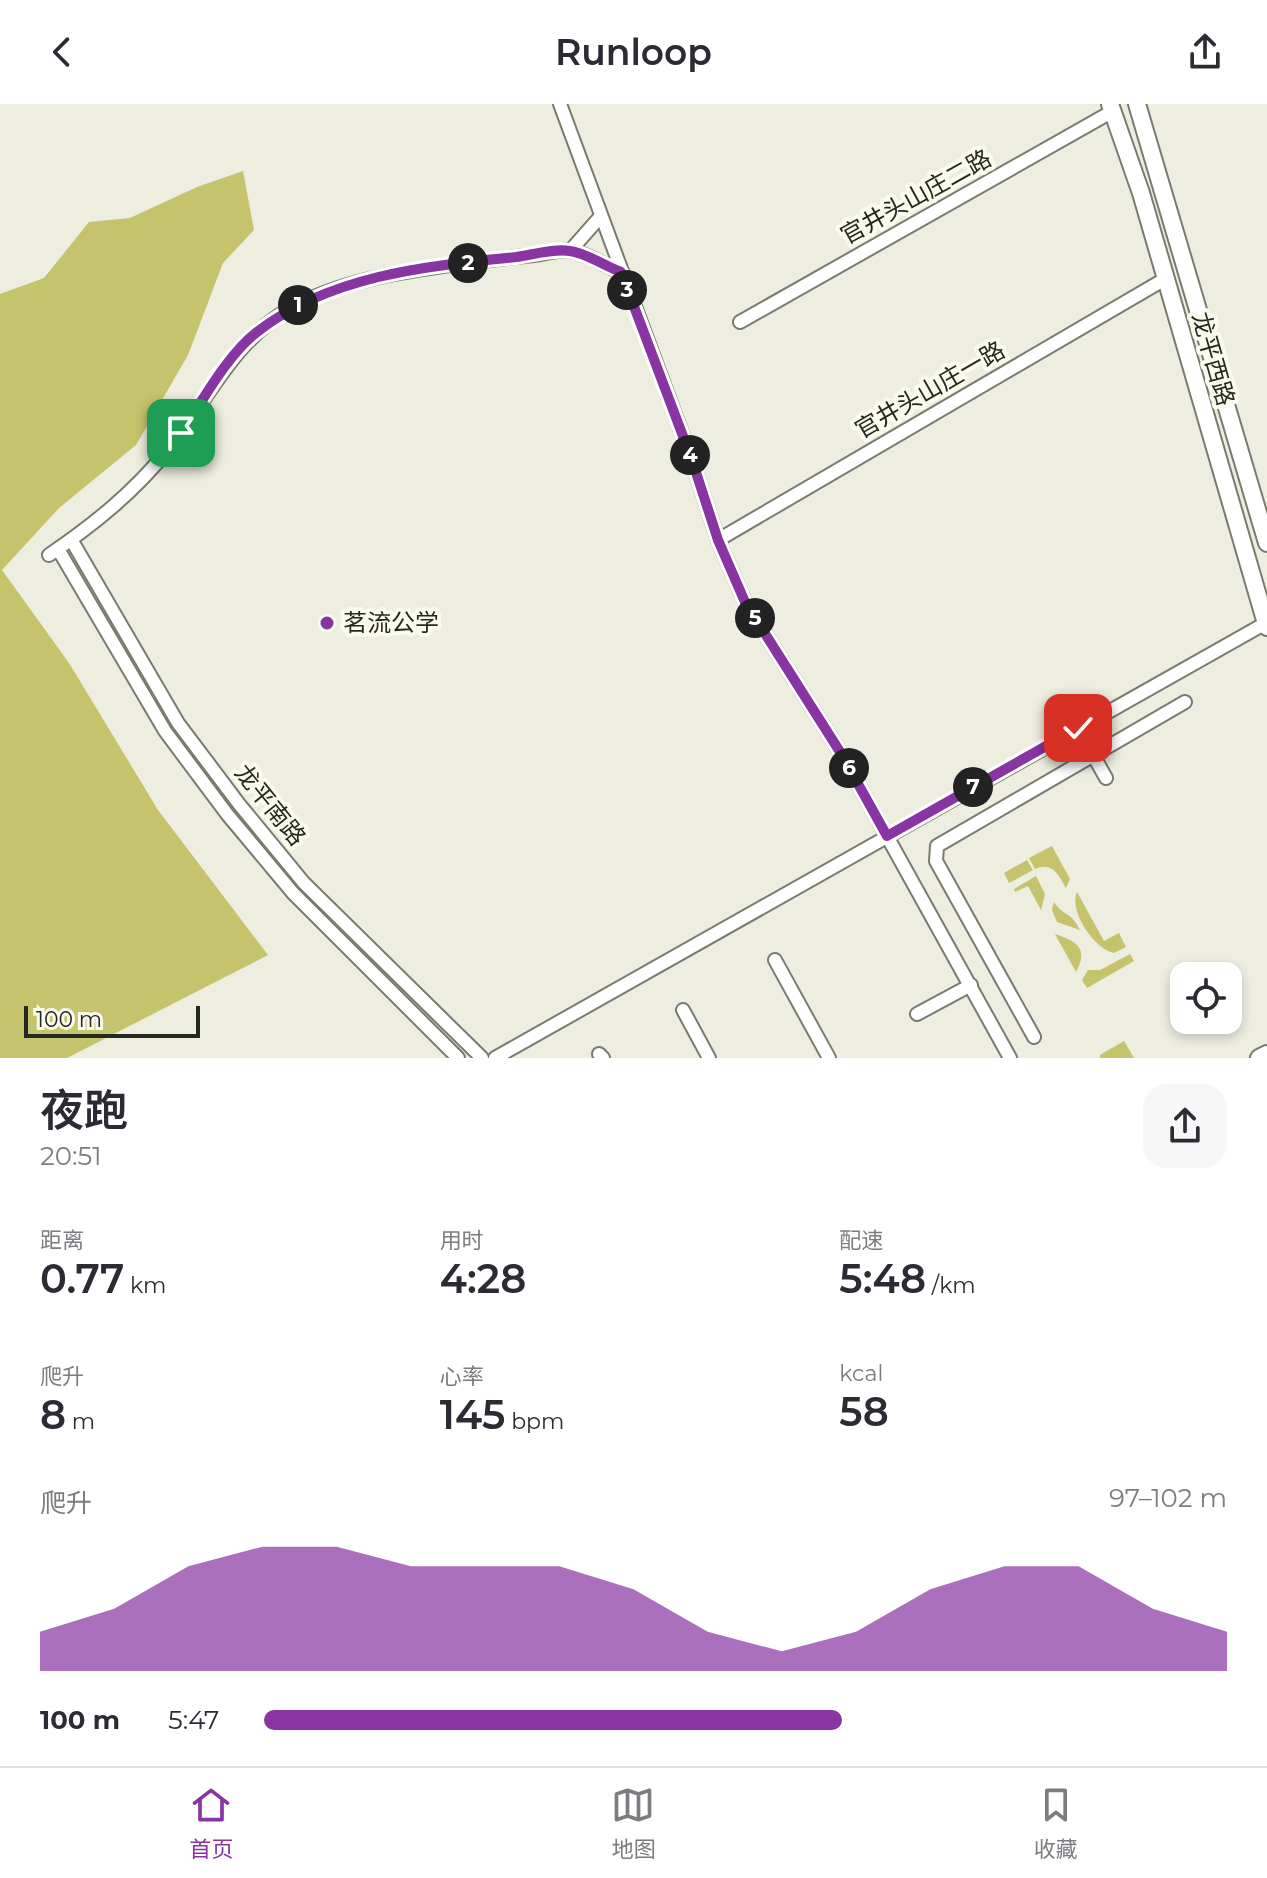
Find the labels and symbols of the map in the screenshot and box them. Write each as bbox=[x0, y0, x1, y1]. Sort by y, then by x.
street label: 官井头山庄二路 bbox=[835, 143, 996, 250]
pin: 2 bbox=[448, 243, 488, 283]
pin: 3 bbox=[607, 270, 647, 310]
pin: 1 bbox=[278, 285, 318, 325]
street label: 龙平西路 bbox=[1186, 309, 1241, 409]
street label: 官井头山庄一路 bbox=[850, 335, 1010, 444]
pin bbox=[147, 399, 215, 467]
pin: 4 bbox=[670, 435, 710, 475]
pin: 5 bbox=[735, 598, 775, 638]
place label: 茗流公学 bbox=[343, 608, 439, 637]
marker: 茗流公学 bbox=[318, 614, 336, 632]
pin bbox=[1044, 694, 1112, 762]
pin: 6 bbox=[829, 748, 869, 788]
street label: 龙平南路 bbox=[229, 758, 312, 851]
pin: 7 bbox=[953, 767, 993, 807]
scale bar bbox=[24, 1002, 200, 1038]

